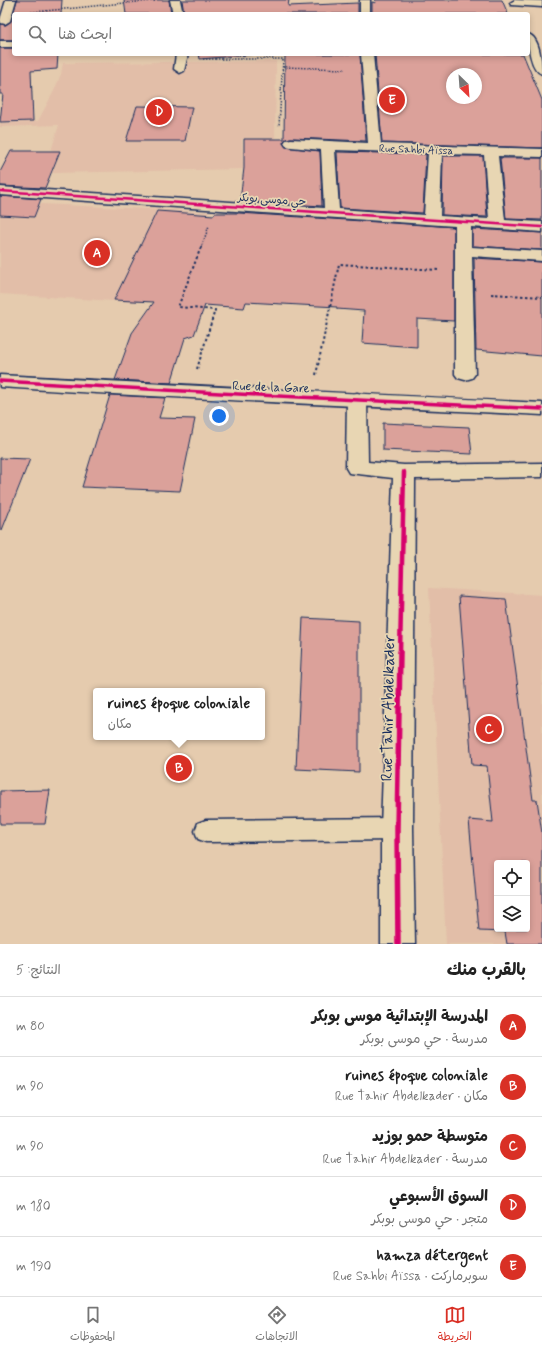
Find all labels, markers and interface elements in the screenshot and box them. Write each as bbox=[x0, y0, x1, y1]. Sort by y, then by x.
search box bbox=[12, 12, 530, 56]
icon: search bbox=[26, 23, 48, 45]
text: ابحث هنا bbox=[58, 25, 112, 45]
north arrow bbox=[446, 68, 482, 104]
pin: E bbox=[379, 85, 405, 115]
pin: D bbox=[146, 97, 172, 127]
street label: Rue Sahbi Aïssa bbox=[378, 142, 454, 158]
street label: حي موسى بوبكر bbox=[236, 191, 307, 212]
pin: A bbox=[84, 238, 110, 268]
street label: Rue de la Gare bbox=[232, 378, 310, 397]
your location bbox=[209, 406, 229, 426]
street label: Rue Tahir Abdelkader bbox=[377, 634, 400, 782]
popup bbox=[93, 688, 265, 740]
text: ruines époque coloniale bbox=[108, 694, 250, 714]
pin: C bbox=[476, 714, 502, 744]
text: مكان bbox=[108, 716, 132, 733]
pin: B bbox=[166, 753, 192, 783]
map controls bbox=[494, 860, 530, 932]
button: locate bbox=[494, 860, 530, 896]
button: layers bbox=[494, 896, 530, 932]
text: بالقرب منك bbox=[447, 959, 526, 981]
text: النتائج: 5 bbox=[16, 962, 61, 979]
text: المدرسة الإبتدائية موسى بوبكر bbox=[312, 1007, 488, 1027]
text: 80 m bbox=[16, 1018, 45, 1035]
text: A bbox=[509, 1018, 517, 1035]
text: مدرسة · حي موسى بوبكر bbox=[361, 1031, 488, 1048]
text: ruines époque coloniale bbox=[346, 1066, 488, 1086]
text: 90 m bbox=[16, 1078, 44, 1095]
text: B bbox=[509, 1078, 517, 1095]
text: مكان · Rue Tahir Abdelkader bbox=[335, 1088, 488, 1105]
text: متوسطة حمو بوزيد bbox=[372, 1127, 488, 1147]
text: 90 m bbox=[16, 1138, 44, 1155]
text: C bbox=[508, 1138, 518, 1155]
text: مدرسة · Rue Tahir Abdelkader bbox=[323, 1151, 488, 1168]
text: السوق الأسبوعي bbox=[389, 1187, 488, 1207]
text: 180 m bbox=[16, 1198, 51, 1215]
text: D bbox=[509, 1198, 517, 1215]
text: متجر · حي موسى بوبكر bbox=[371, 1211, 488, 1228]
text: hamza détergent bbox=[376, 1246, 488, 1266]
text: 190 m bbox=[16, 1258, 51, 1275]
text: E bbox=[509, 1258, 517, 1275]
text: سوبرماركت · Rue Sahbi Aïssa bbox=[333, 1268, 488, 1285]
tab: المحفوظات bbox=[70, 1304, 115, 1346]
tab: الاتجاهات bbox=[255, 1304, 298, 1346]
tab: الخريطة bbox=[438, 1304, 472, 1346]

